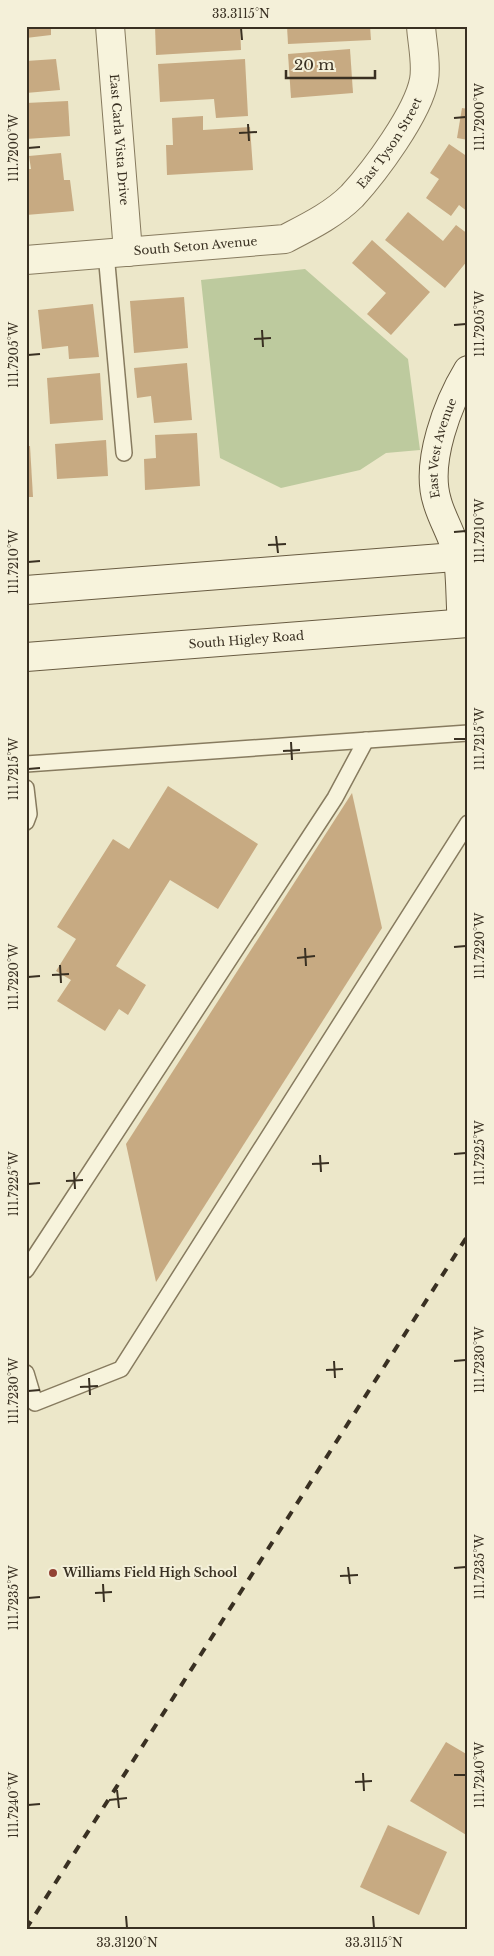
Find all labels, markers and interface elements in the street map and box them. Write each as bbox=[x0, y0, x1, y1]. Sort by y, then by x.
text: 33.3115°N bbox=[212, 6, 270, 21]
scale bar bbox=[286, 48, 375, 80]
text: 20 m bbox=[294, 55, 334, 74]
street label: East Carla Vista Drive bbox=[107, 73, 132, 206]
text: 111.7200°W bbox=[472, 82, 487, 151]
street label: East Tyson Street bbox=[354, 95, 425, 191]
text: 111.7200°W bbox=[6, 113, 21, 182]
street label: South Seton Avenue bbox=[133, 233, 258, 258]
text: 111.7205°W bbox=[472, 290, 487, 357]
text: 111.7205°W bbox=[6, 321, 21, 388]
street label: East Vest Avenue bbox=[426, 396, 459, 500]
text: 111.7210°W bbox=[472, 498, 487, 563]
text: 111.7210°W bbox=[6, 529, 21, 594]
street label: South Higley Road bbox=[188, 628, 305, 651]
text: 111.7215°W bbox=[472, 707, 487, 770]
text: 111.7215°W bbox=[6, 737, 21, 800]
text: 111.7220°W bbox=[472, 912, 487, 979]
text: 111.7220°W bbox=[6, 943, 21, 1010]
text: 111.7225°W bbox=[472, 1120, 487, 1185]
text: 111.7225°W bbox=[6, 1151, 21, 1216]
text: 111.7230°W bbox=[472, 1326, 487, 1393]
text: 111.7230°W bbox=[6, 1357, 21, 1424]
text: 111.7235°W bbox=[472, 1534, 487, 1599]
text: 111.7235°W bbox=[6, 1565, 21, 1630]
place label: Williams Field High School bbox=[62, 1565, 238, 1580]
marker: Williams Field High School bbox=[47, 1567, 59, 1579]
text: 111.7240°W bbox=[472, 1741, 487, 1808]
text: 111.7240°W bbox=[6, 1771, 21, 1838]
text: 33.3120°N bbox=[96, 1935, 158, 1950]
text: 33.3115°N bbox=[345, 1935, 403, 1950]

